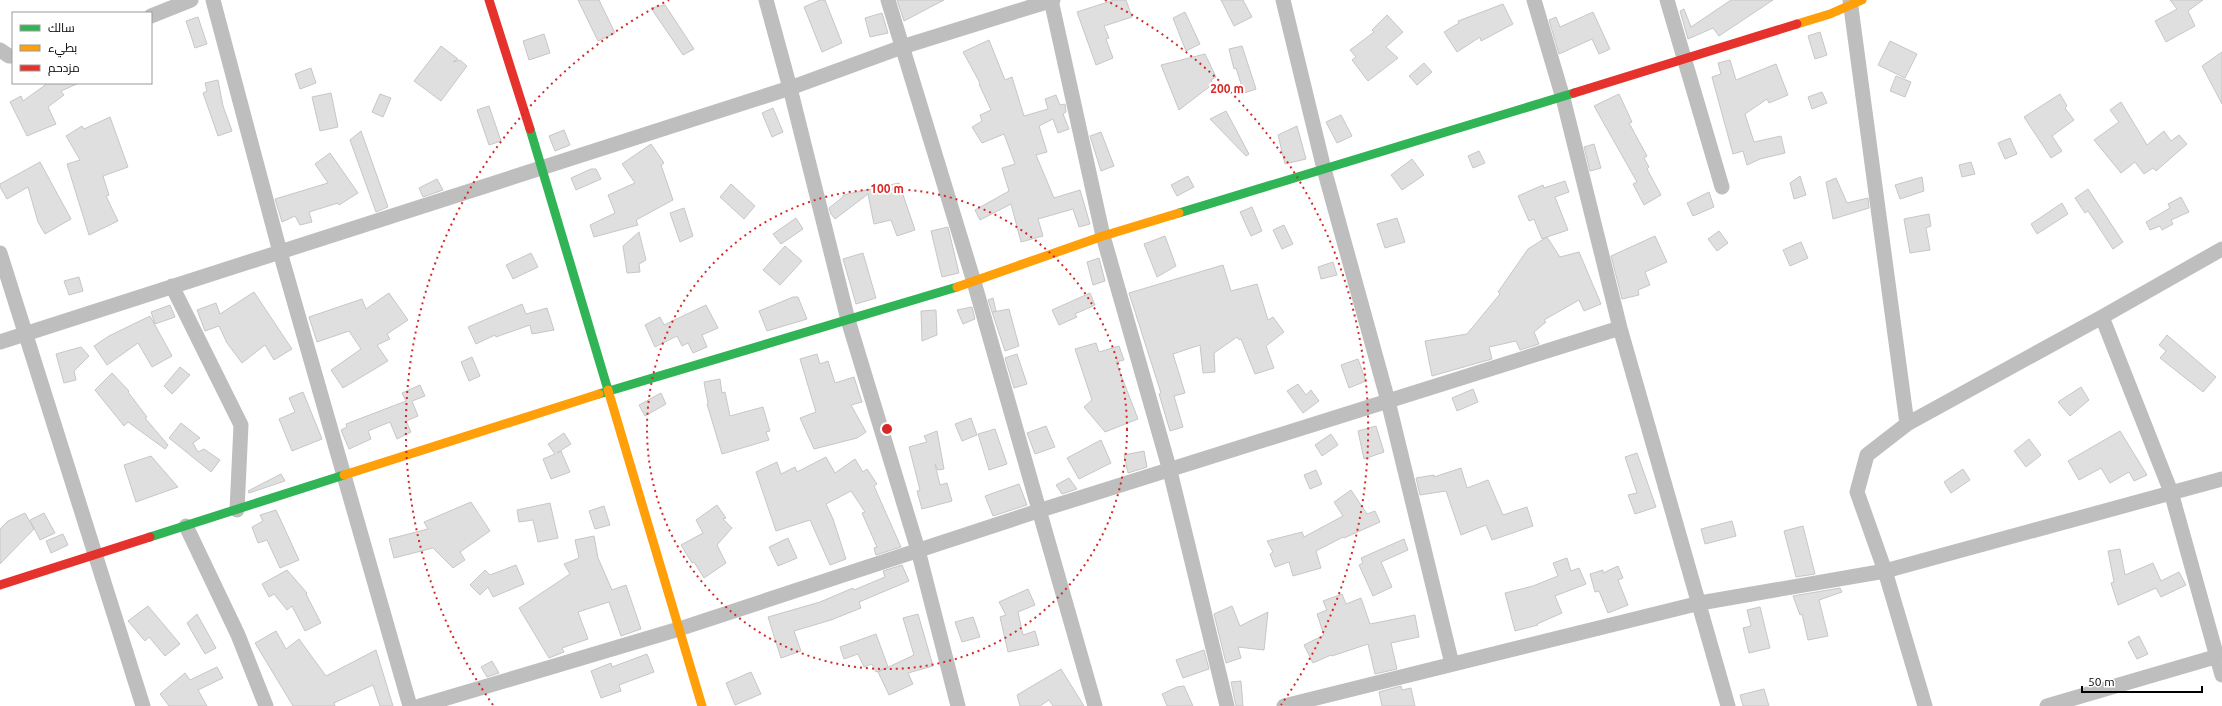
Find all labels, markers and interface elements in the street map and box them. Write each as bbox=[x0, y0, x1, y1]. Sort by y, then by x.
legend bbox=[12, 12, 152, 84]
text: سالك bbox=[48, 21, 75, 34]
text: بطيء bbox=[48, 41, 77, 58]
text: مزدحم bbox=[48, 61, 80, 76]
text: 200 m bbox=[1210, 82, 1244, 95]
text: 100 m bbox=[870, 182, 904, 195]
centre of rings bbox=[880, 422, 894, 436]
scale bar bbox=[2082, 668, 2202, 694]
text: 50 m bbox=[2088, 675, 2115, 688]

